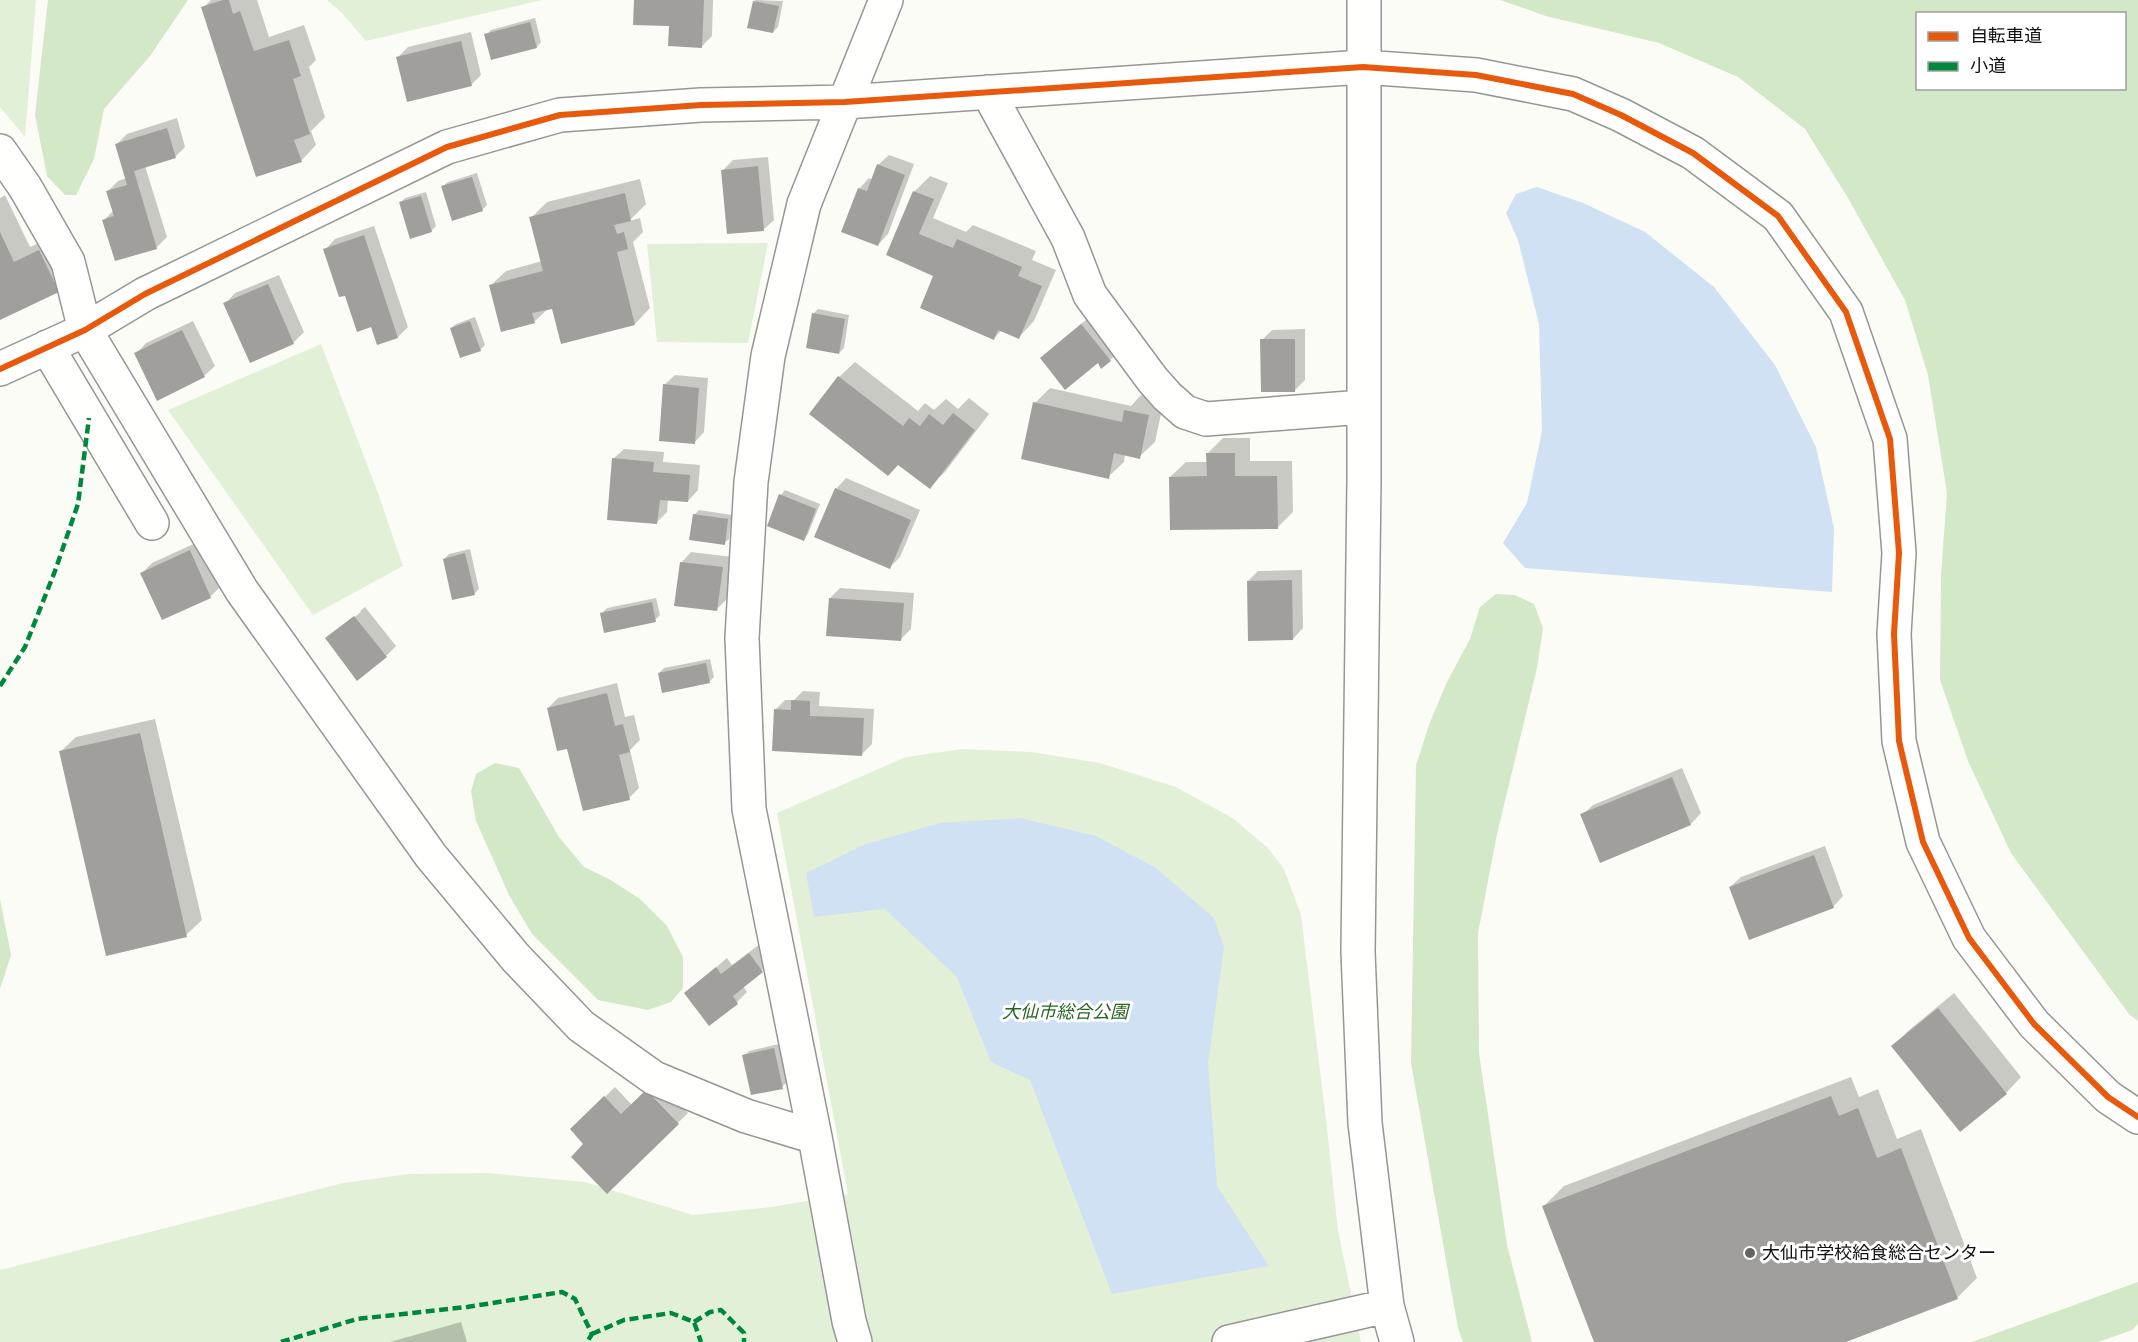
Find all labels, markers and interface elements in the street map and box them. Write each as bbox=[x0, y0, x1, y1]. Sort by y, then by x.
legend bbox=[1916, 12, 2126, 90]
text: 自転車道 bbox=[1970, 24, 2042, 47]
text: 小道 bbox=[1970, 54, 2006, 77]
park label: 大仙市総合公園 bbox=[1002, 1000, 1131, 1023]
place label: 大仙市学校給食総合センター bbox=[1762, 1241, 1996, 1264]
marker: 大仙市学校給食総合センター bbox=[1743, 1246, 1757, 1260]

